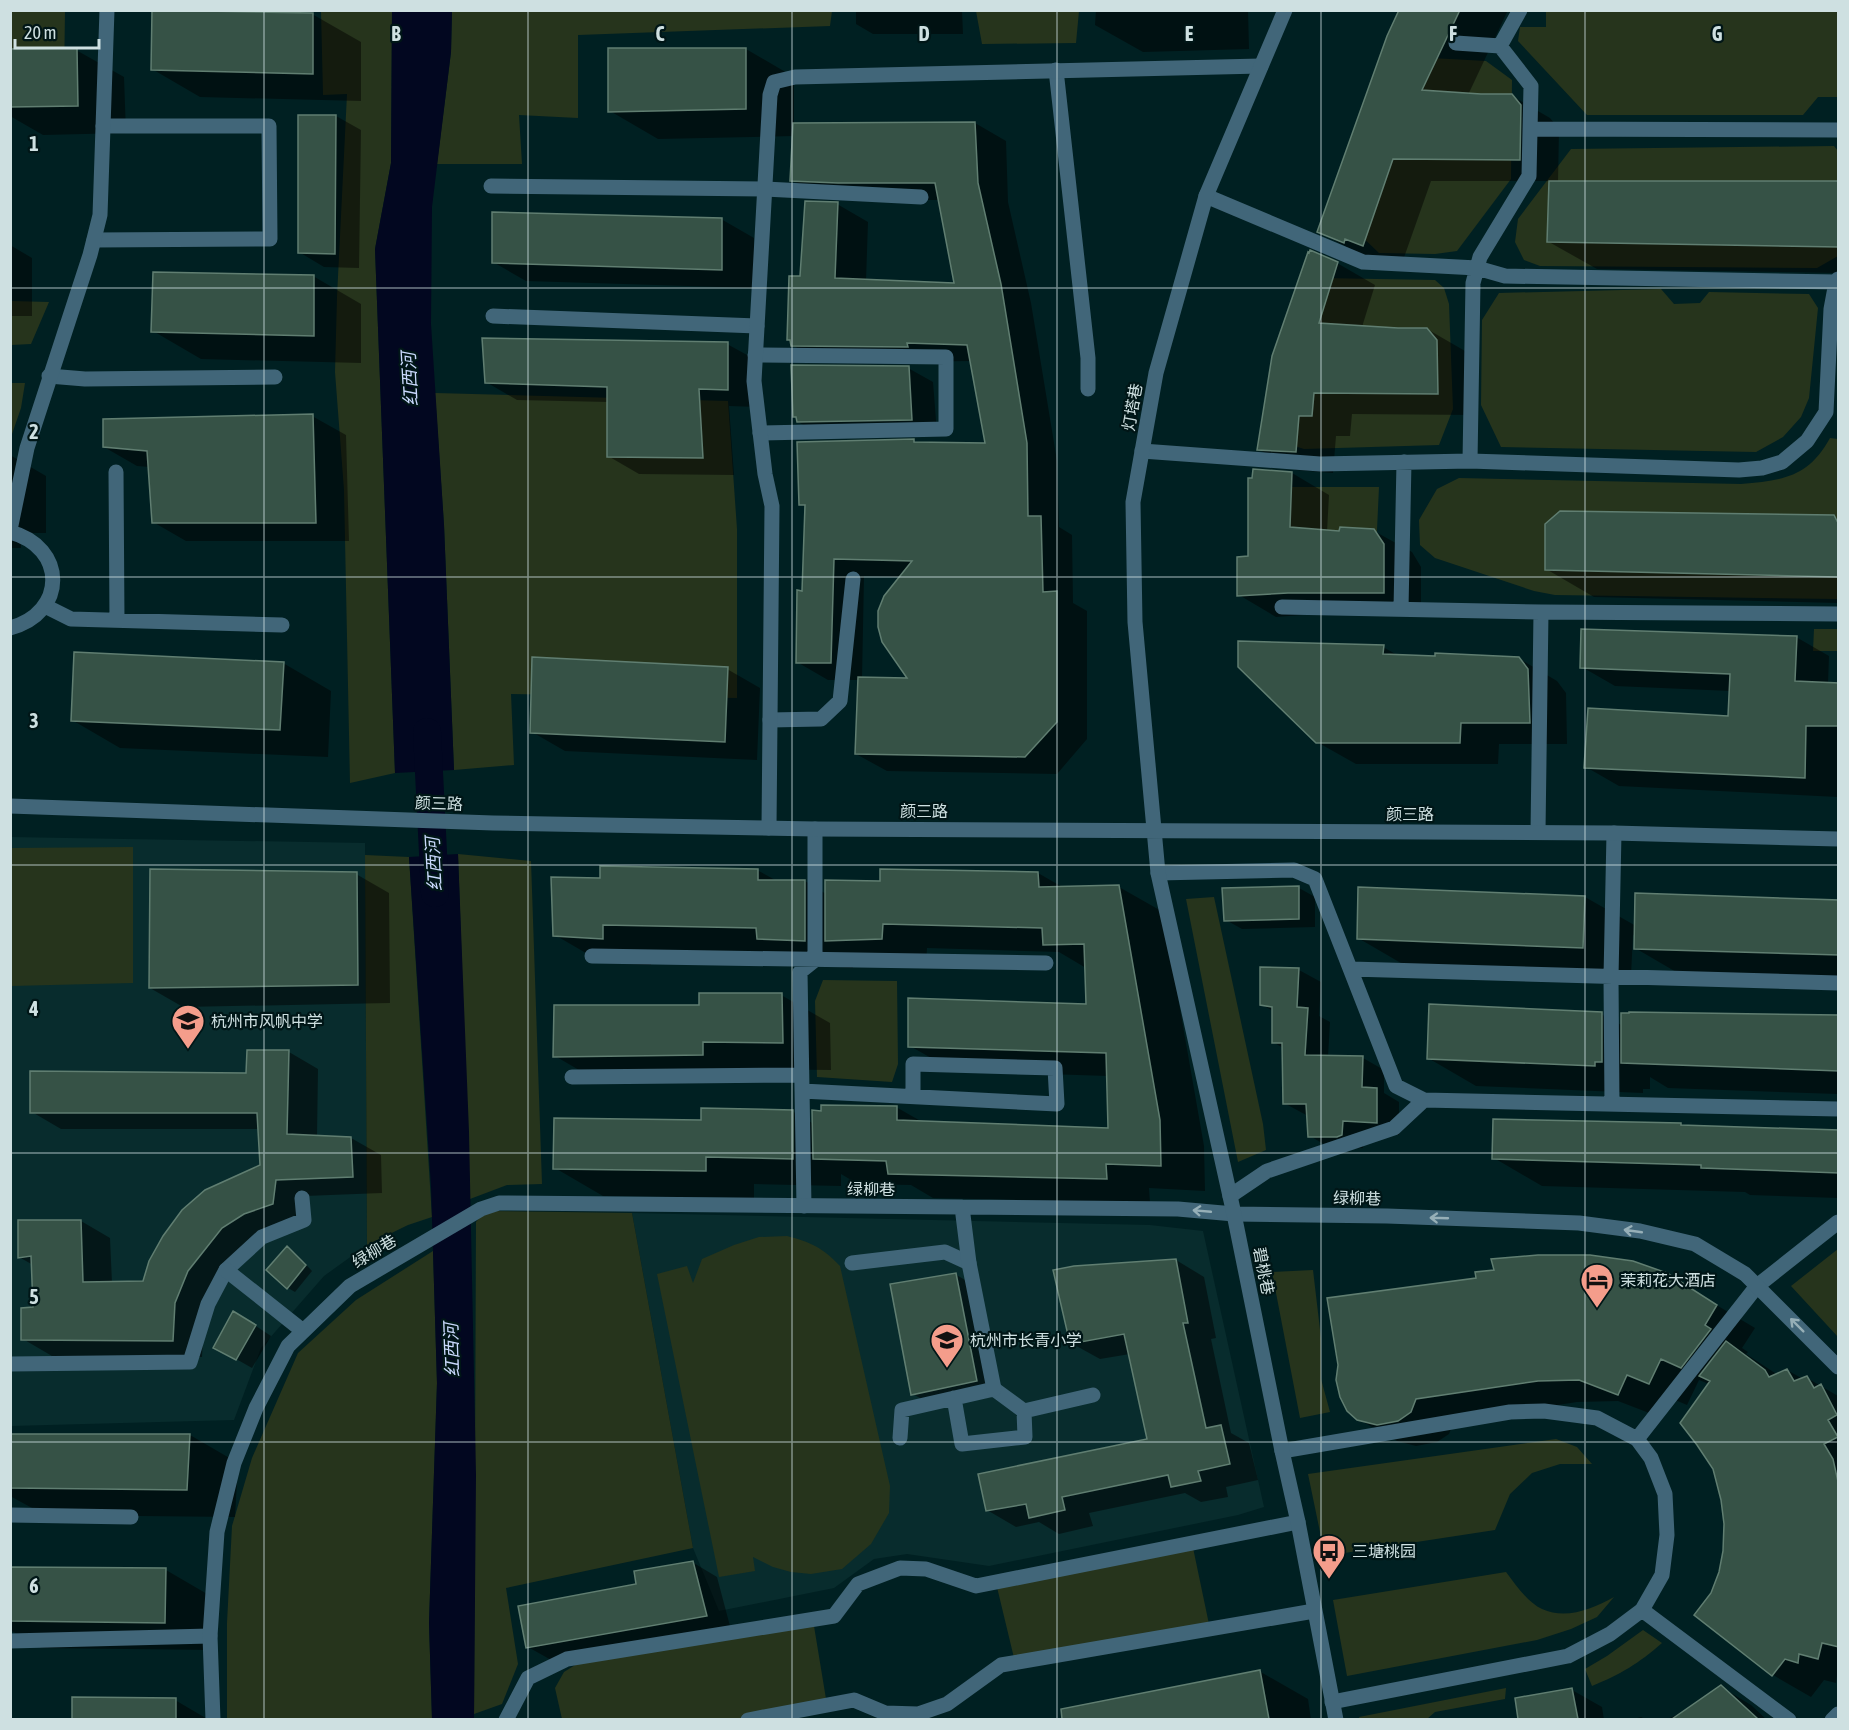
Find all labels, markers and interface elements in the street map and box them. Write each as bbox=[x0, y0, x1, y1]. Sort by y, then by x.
scale bar bbox=[15, 12, 99, 50]
text: 20 m bbox=[24, 22, 56, 43]
text: B bbox=[391, 22, 401, 45]
text: C bbox=[656, 22, 665, 45]
text: D bbox=[918, 22, 930, 45]
text: E bbox=[1185, 22, 1194, 45]
text: F bbox=[1449, 22, 1457, 45]
text: G bbox=[1712, 22, 1723, 45]
text: 1 bbox=[29, 132, 39, 155]
water label: 红西河 bbox=[397, 349, 421, 407]
street label: 灯塔巷 bbox=[1119, 382, 1145, 432]
text: 2 bbox=[29, 420, 39, 443]
text: 3 bbox=[29, 709, 39, 732]
street label: 颜三路 bbox=[415, 793, 463, 813]
street label: 颜三路 bbox=[900, 802, 948, 820]
street label: 颜三路 bbox=[1386, 805, 1434, 823]
water label: 红西河 bbox=[421, 834, 445, 892]
text: 4 bbox=[28, 997, 39, 1020]
school or university icon: 杭州市风帆中学 bbox=[170, 1003, 206, 1050]
place label: 杭州市风帆中学 bbox=[211, 1012, 323, 1030]
street label: 绿柳巷 bbox=[847, 1180, 895, 1198]
street label: 绿柳巷 bbox=[1333, 1189, 1381, 1207]
one-way arrow bbox=[1192, 1205, 1212, 1216]
one-way arrow bbox=[1429, 1213, 1449, 1224]
one-way arrow bbox=[1624, 1225, 1643, 1236]
street label: 绿柳巷 bbox=[349, 1231, 399, 1271]
street label: 碧桃巷 bbox=[1251, 1246, 1277, 1296]
hotel icon: 茉莉花大酒店 bbox=[1579, 1262, 1615, 1309]
place label: 茉莉花大酒店 bbox=[1620, 1271, 1716, 1289]
text: 5 bbox=[29, 1285, 39, 1308]
one-way arrow bbox=[1790, 1318, 1805, 1332]
water label: 红西河 bbox=[440, 1320, 463, 1377]
school or university icon: 杭州市长青小学 bbox=[929, 1322, 965, 1369]
place label: 杭州市长青小学 bbox=[970, 1331, 1082, 1349]
bus stop icon: 三塘桃园 bbox=[1311, 1533, 1347, 1580]
place label: 三塘桃园 bbox=[1352, 1542, 1416, 1560]
text: 6 bbox=[29, 1574, 39, 1597]

